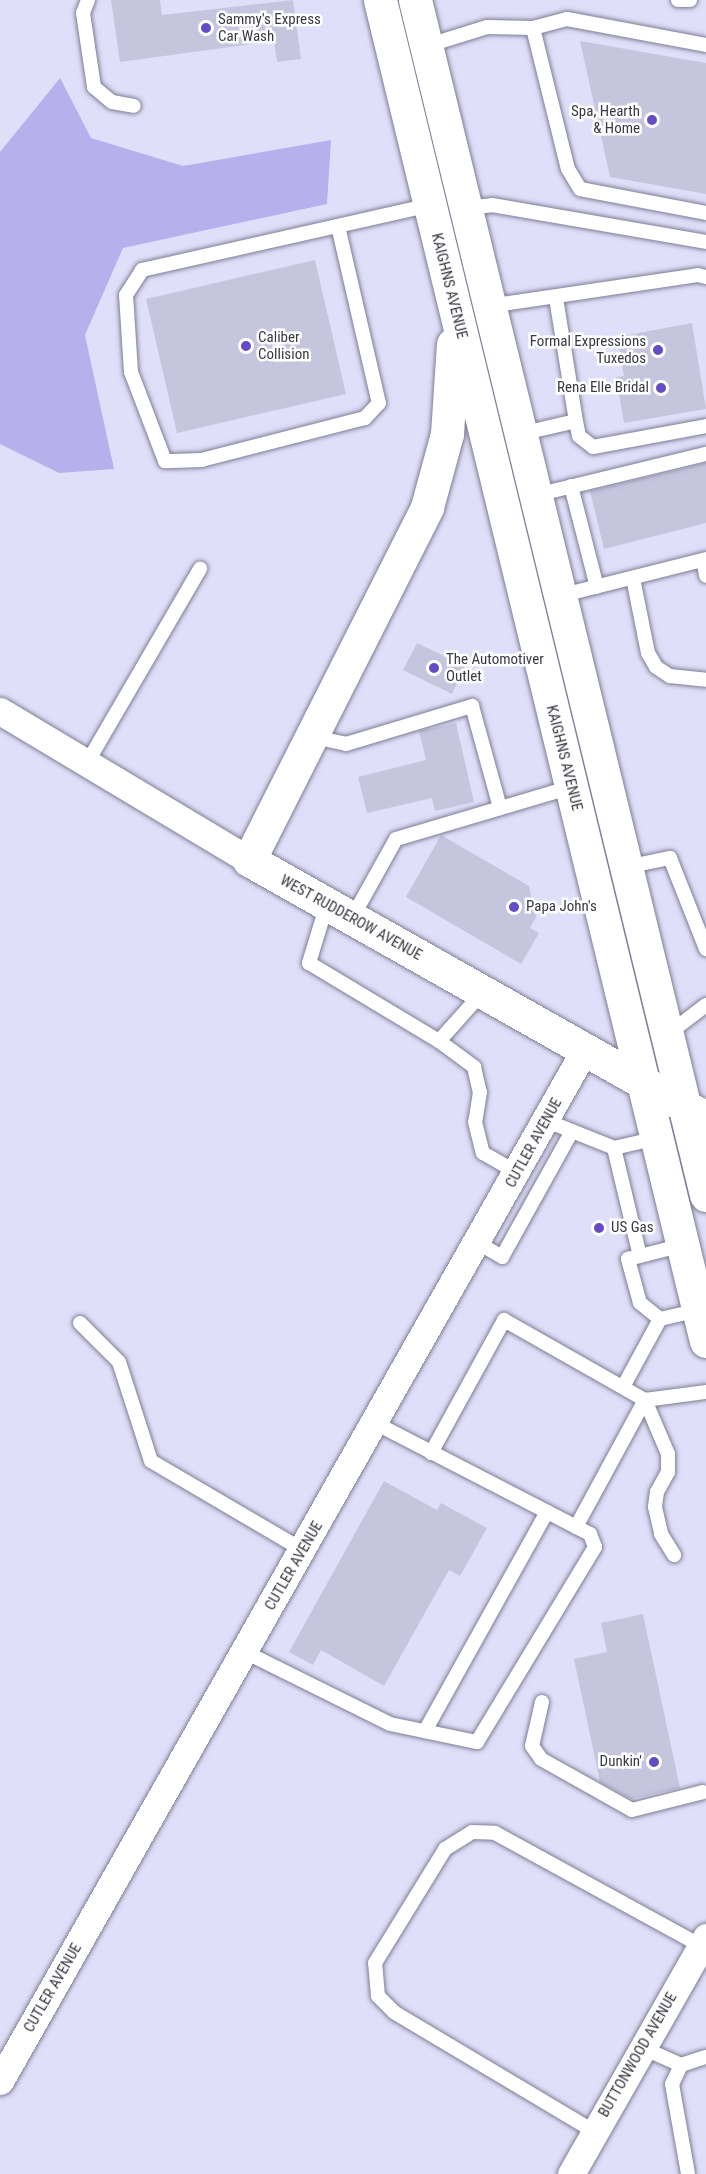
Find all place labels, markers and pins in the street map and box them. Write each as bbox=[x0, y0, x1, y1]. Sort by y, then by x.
place label: Sammy's Express Car Wash bbox=[218, 10, 321, 45]
marker: Sammy's Express Car Wash bbox=[199, 21, 213, 35]
place label: Spa, Hearth & Home bbox=[571, 102, 640, 137]
marker: Spa, Hearth & Home bbox=[645, 113, 659, 127]
place label: Caliber Collision bbox=[258, 328, 309, 363]
place label: Formal Expressions Tuxedos bbox=[530, 332, 646, 367]
marker: Caliber Collision bbox=[239, 339, 253, 353]
marker: Formal Expressions Tuxedos bbox=[651, 343, 665, 357]
place label: Rena Elle Bridal bbox=[557, 379, 649, 397]
marker: Rena Elle Bridal bbox=[654, 381, 668, 395]
place label: The Automotiver Outlet bbox=[446, 650, 544, 685]
marker: The Automotiver Outlet bbox=[427, 661, 441, 675]
place label: Papa John's bbox=[526, 898, 597, 916]
marker: Papa John's bbox=[507, 900, 521, 914]
place label: US Gas bbox=[611, 1219, 654, 1237]
marker: US Gas bbox=[592, 1221, 606, 1235]
place label: Dunkin' bbox=[600, 1753, 642, 1771]
marker: Dunkin' bbox=[647, 1755, 661, 1769]

